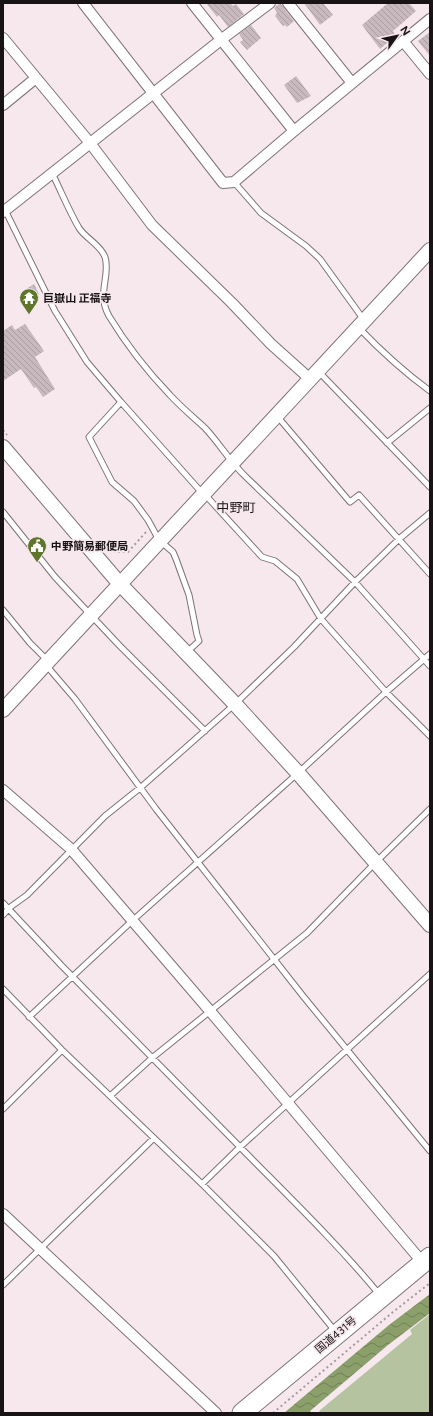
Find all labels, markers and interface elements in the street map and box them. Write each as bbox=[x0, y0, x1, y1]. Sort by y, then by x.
north arrow bbox=[377, 16, 417, 56]
text: N bbox=[397, 24, 413, 38]
temple icon: 巨嶽山 正福寺 bbox=[18, 287, 40, 315]
place label: 巨嶽山 正福寺 bbox=[43, 292, 112, 305]
district label: 中野町 bbox=[216, 500, 256, 515]
public building icon: 中野簡易郵便局 bbox=[26, 535, 48, 563]
place label: 中野簡易郵便局 bbox=[51, 540, 128, 553]
street label: 国道431号 bbox=[313, 1314, 359, 1356]

